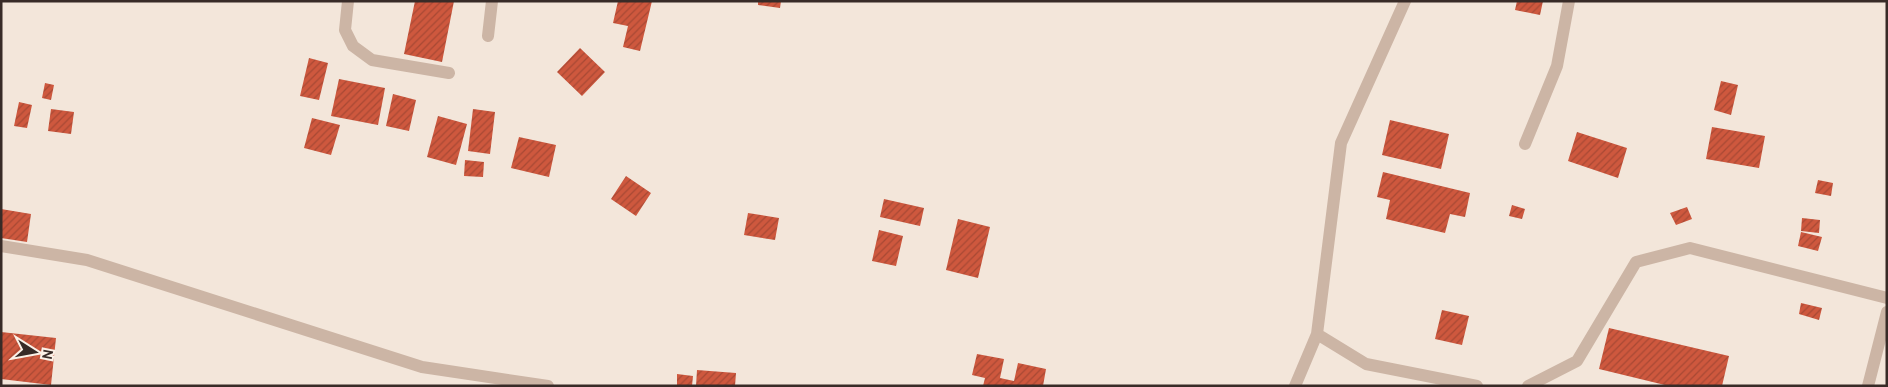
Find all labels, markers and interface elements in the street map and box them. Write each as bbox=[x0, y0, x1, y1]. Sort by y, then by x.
north arrow bbox=[10, 327, 60, 377]
text: N bbox=[37, 348, 56, 361]

